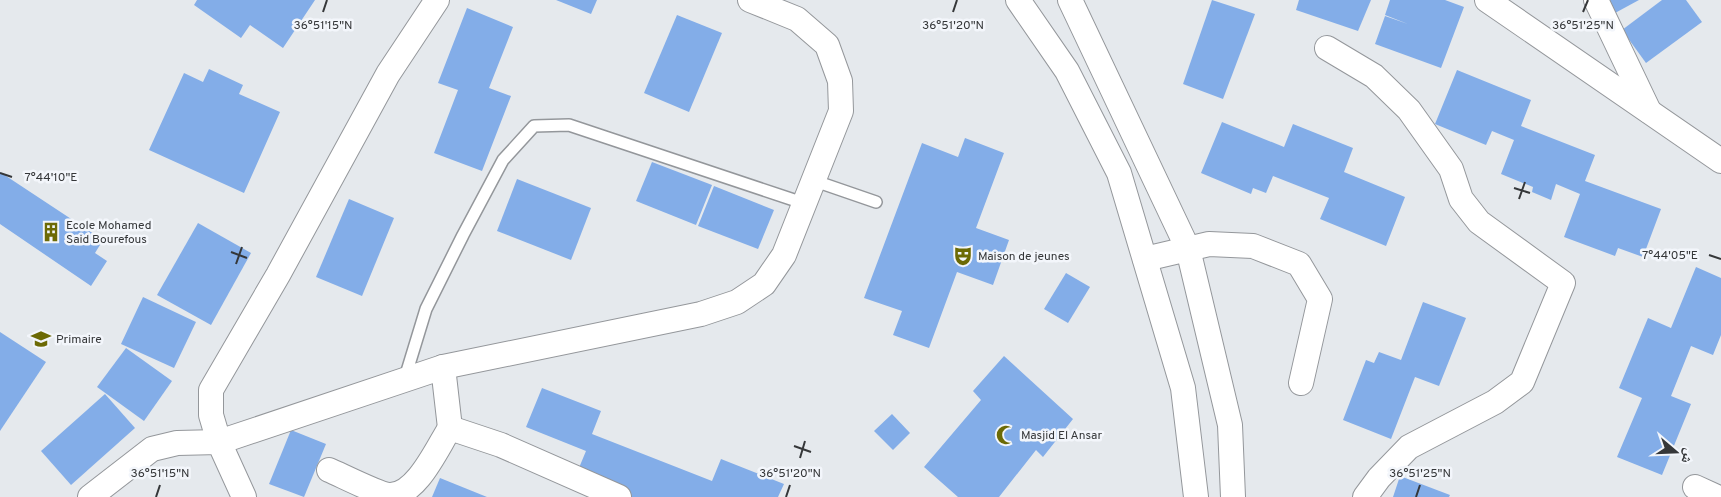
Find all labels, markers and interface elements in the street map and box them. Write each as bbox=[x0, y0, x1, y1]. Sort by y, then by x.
text: 36°51'15"N bbox=[293, 18, 353, 34]
text: 36°51'20"N bbox=[922, 18, 984, 34]
text: 36°51'25"N bbox=[1552, 18, 1614, 34]
text: 7°44'10"E bbox=[25, 170, 77, 186]
place label: Ecole Mohamed Said Bourefous bbox=[66, 218, 151, 248]
building icon: Ecole Mohamed Said Bourefous bbox=[40, 221, 62, 243]
theatre icon: Maison de jeunes bbox=[952, 245, 974, 267]
text: 7°44'05"E bbox=[1642, 248, 1698, 264]
place label: Maison de jeunes bbox=[978, 249, 1070, 265]
school or university icon: Primaire bbox=[30, 328, 52, 350]
place label: Primaire bbox=[56, 332, 102, 348]
mosque icon: Masjid El Ansar bbox=[995, 424, 1017, 446]
north arrow bbox=[1651, 427, 1701, 477]
place label: Masjid El Ansar bbox=[1021, 428, 1102, 444]
text: ش bbox=[1676, 446, 1697, 466]
text: 36°51'15"N bbox=[130, 466, 190, 482]
text: 36°51'20"N bbox=[759, 466, 821, 482]
text: 36°51'25"N bbox=[1389, 466, 1451, 482]

